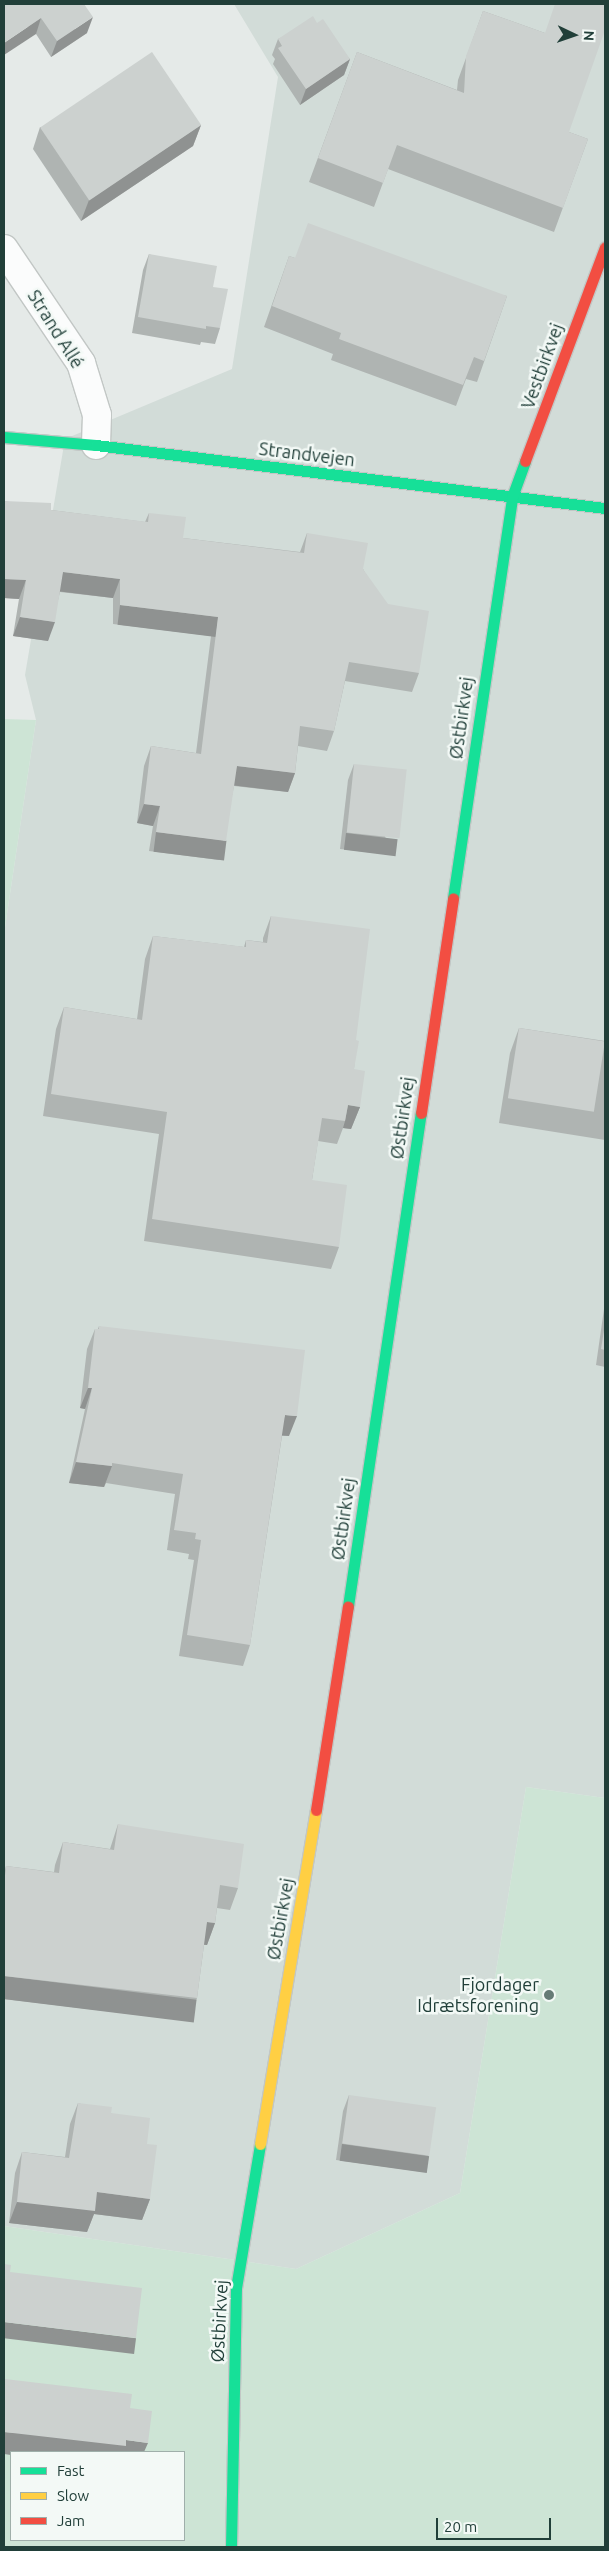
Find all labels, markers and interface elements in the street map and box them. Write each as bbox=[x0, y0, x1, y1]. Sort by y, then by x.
north arrow bbox=[549, 10, 599, 60]
text: N bbox=[581, 30, 597, 41]
street label: Strand Allé bbox=[23, 286, 89, 372]
street label: Vestbirkvej bbox=[517, 320, 567, 412]
street label: Strandvejen bbox=[258, 437, 356, 471]
street label: Østbirkvej bbox=[445, 676, 477, 760]
street label: Østbirkvej bbox=[386, 1076, 418, 1160]
street label: Østbirkvej bbox=[327, 1477, 359, 1561]
street label: Østbirkvej bbox=[262, 1876, 298, 1962]
place label: Fjordager Idrætsforening bbox=[417, 1974, 539, 2016]
marker: Fjordager Idrætsforening bbox=[543, 1989, 555, 2001]
street label: Østbirkvej bbox=[206, 2279, 232, 2363]
legend bbox=[10, 2451, 185, 2541]
text: Fast bbox=[57, 2462, 84, 2479]
text: Slow bbox=[57, 2487, 89, 2504]
scale bar bbox=[439, 2508, 554, 2540]
text: Jam bbox=[57, 2512, 85, 2529]
text: 20 m bbox=[444, 2518, 477, 2535]

